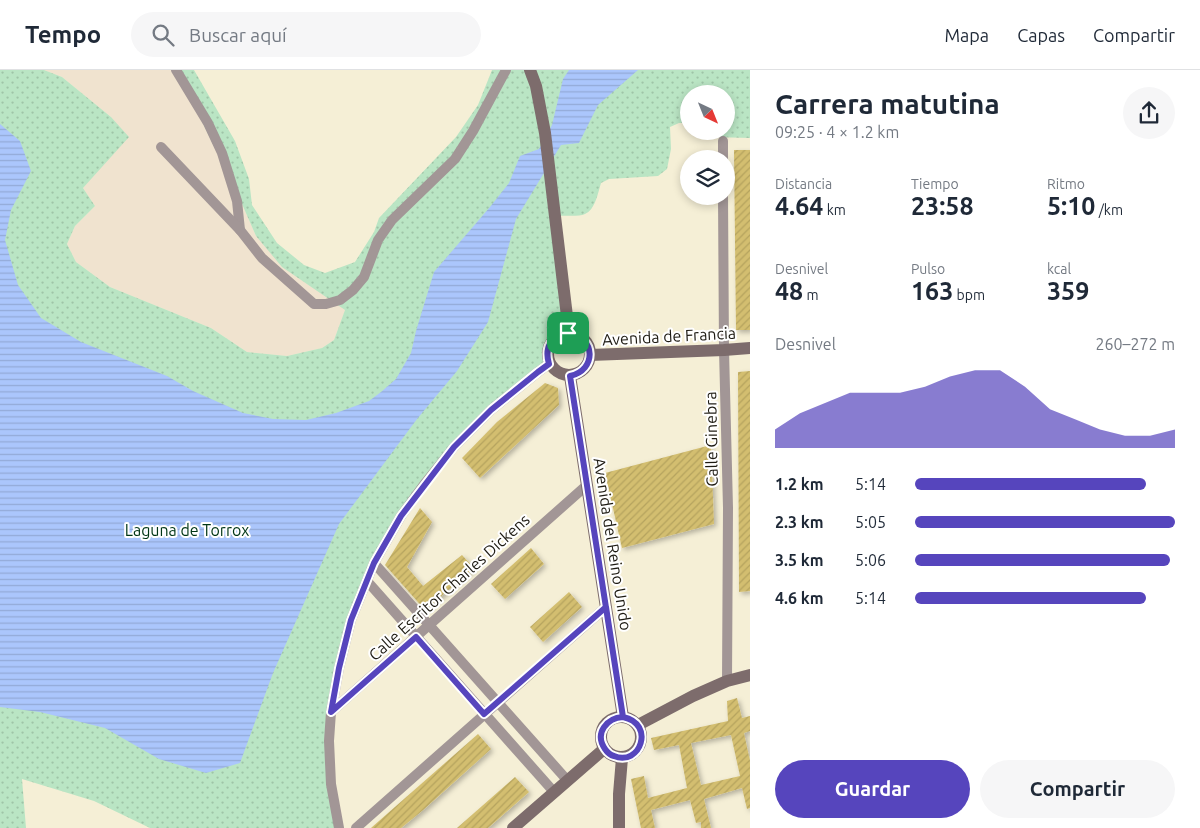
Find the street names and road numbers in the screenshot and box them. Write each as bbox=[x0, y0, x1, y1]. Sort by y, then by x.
street label: Avenida de Francia bbox=[602, 324, 736, 348]
street label: Calle Ginebra bbox=[701, 391, 721, 487]
street label: Avenida del Reino Unido bbox=[590, 456, 636, 632]
street label: Calle Escritor Charles Dickens bbox=[365, 510, 533, 664]

